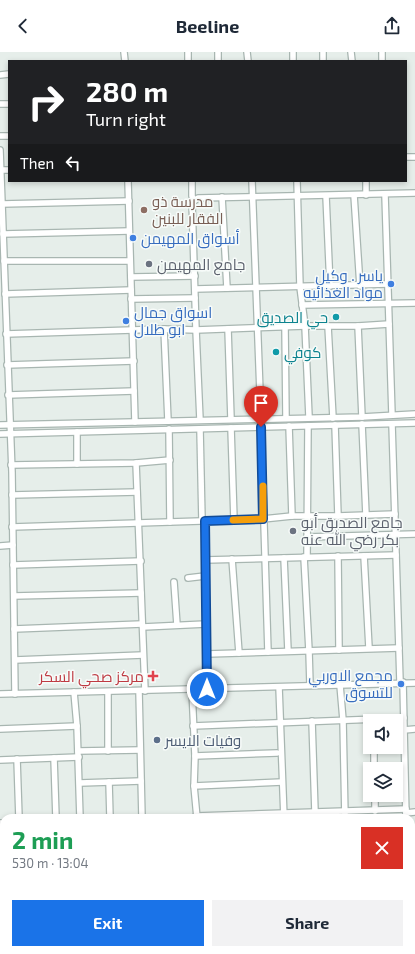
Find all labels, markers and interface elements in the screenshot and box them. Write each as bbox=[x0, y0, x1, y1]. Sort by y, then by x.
icon: back bbox=[12, 15, 34, 37]
text: Beeline bbox=[176, 15, 239, 37]
icon: share bbox=[381, 15, 403, 37]
text: 280 m bbox=[86, 74, 168, 108]
icon: right bbox=[20, 76, 72, 128]
text: Turn right bbox=[86, 108, 166, 130]
icon: left bbox=[62, 152, 84, 174]
text: Then bbox=[20, 154, 54, 172]
place label: مدرسة ذو الفقار للبنين bbox=[152, 192, 224, 229]
marker: مدرسة ذو الفقار للبنين bbox=[139, 205, 149, 215]
place label: أسواق المهيمن bbox=[141, 229, 240, 249]
marker: أسواق المهيمن bbox=[128, 233, 138, 243]
place label: جامع المهيمن bbox=[157, 255, 245, 276]
marker: جامع المهيمن bbox=[144, 259, 154, 269]
place label: ياسر . وكيل مواد الغذائيه bbox=[303, 266, 383, 302]
marker: ياسر . وكيل مواد الغذائيه bbox=[386, 279, 396, 289]
place label: اسواق جمال ابو طلال bbox=[134, 303, 212, 339]
place label: حي الصديق bbox=[257, 308, 328, 330]
marker: حي الصديق bbox=[331, 312, 341, 322]
marker: اسواق جمال ابو طلال bbox=[121, 316, 131, 326]
place label: كوفي bbox=[284, 343, 321, 365]
marker: كوفي bbox=[271, 347, 281, 357]
pin bbox=[244, 386, 278, 427]
icon: arrive bbox=[250, 392, 272, 414]
place label: جامع الصديق أبو بكر رضي الله عنه bbox=[301, 513, 403, 552]
marker: جامع الصديق أبو بكر رضي الله عنه bbox=[288, 526, 298, 536]
place label: مجمع الاوربي للتسوق bbox=[308, 666, 393, 703]
place label: مركز صحي السكر bbox=[38, 667, 144, 689]
position arrow bbox=[186, 668, 228, 710]
marker: مركز صحي السكر bbox=[147, 670, 159, 682]
marker: مجمع الاوربي للتسوق bbox=[396, 679, 406, 689]
map controls bbox=[363, 714, 403, 802]
button: sound bbox=[363, 714, 403, 754]
place label: وفيات الايسر bbox=[164, 731, 241, 750]
marker: وفيات الايسر bbox=[152, 735, 162, 745]
button: layers bbox=[363, 762, 403, 802]
text: 2 min bbox=[12, 825, 73, 854]
button: close bbox=[361, 827, 403, 869]
text: 530 m · 13:04 bbox=[12, 855, 89, 871]
button: Exit bbox=[12, 900, 204, 946]
button: Share bbox=[212, 900, 403, 946]

